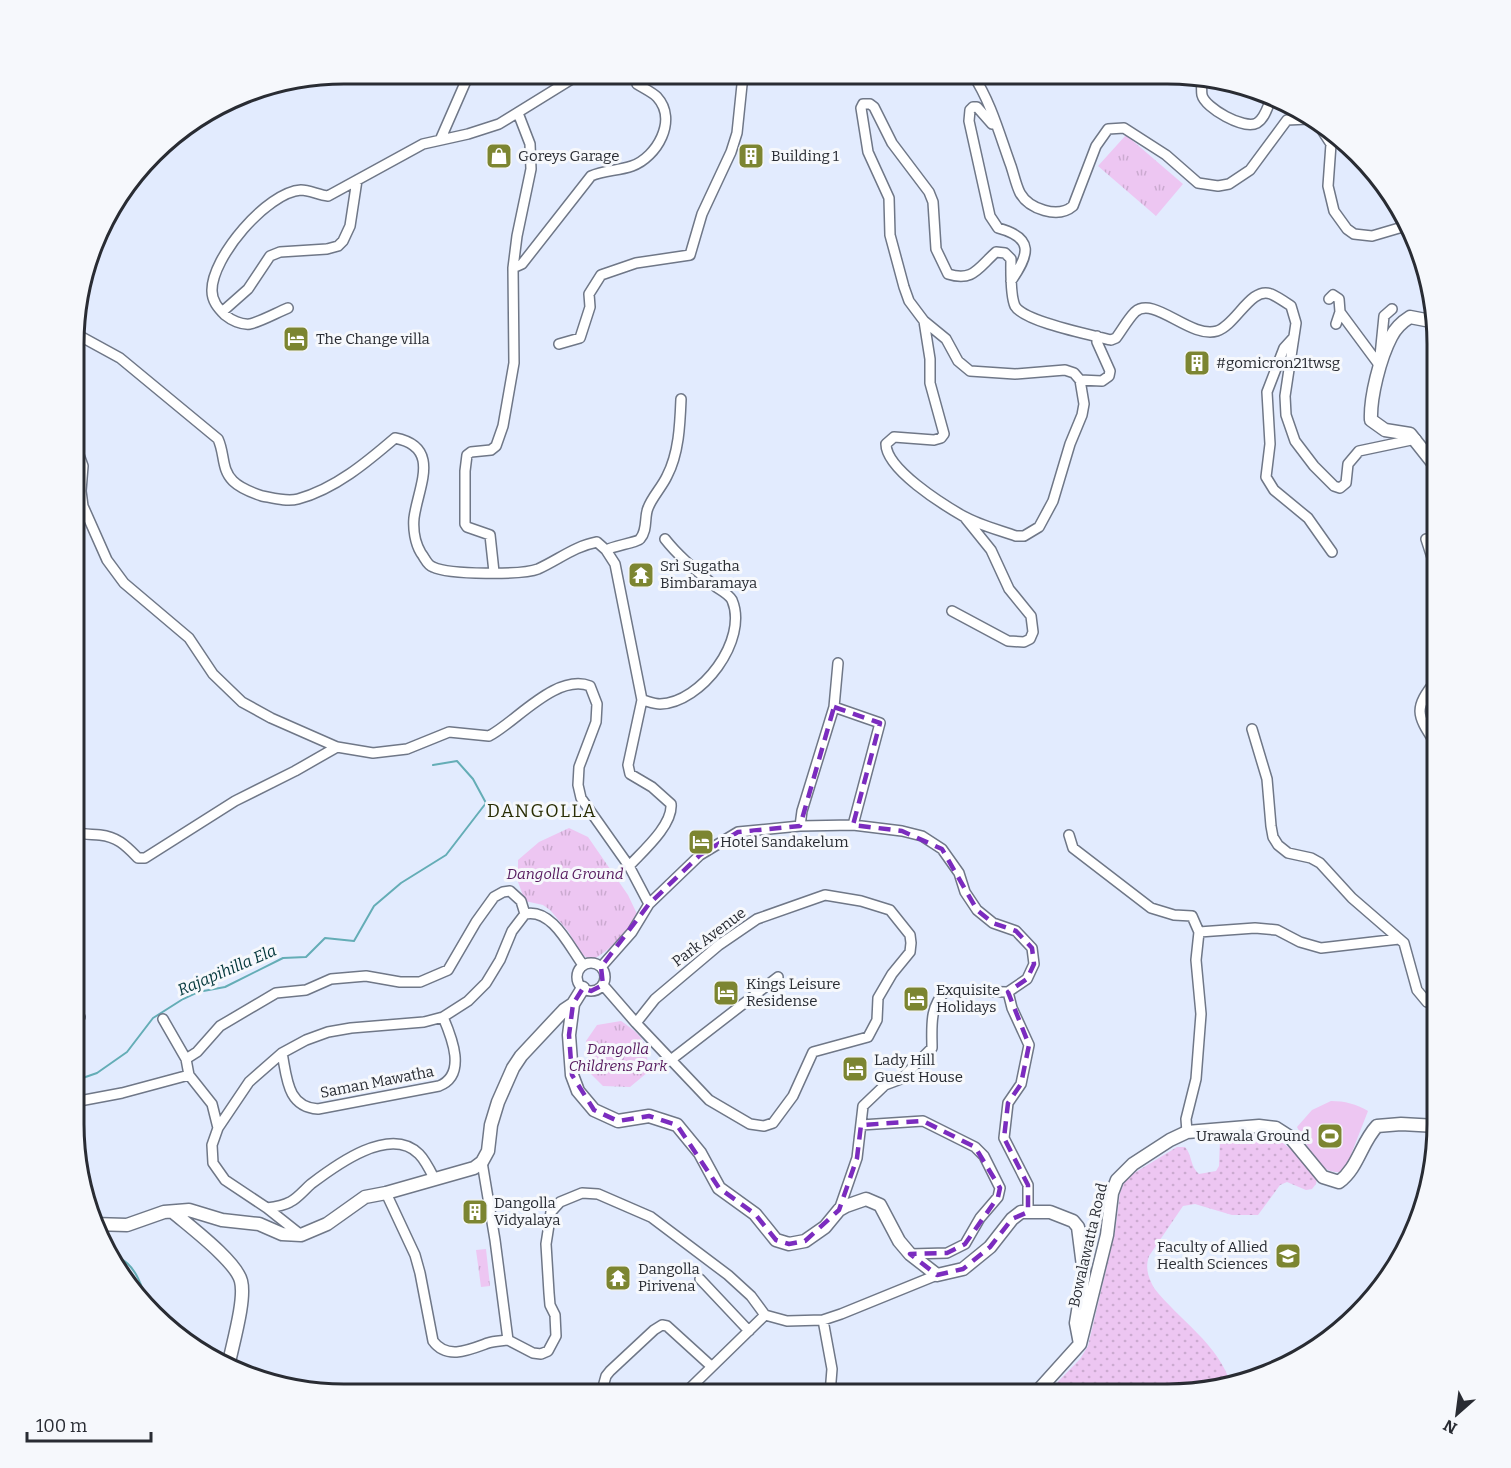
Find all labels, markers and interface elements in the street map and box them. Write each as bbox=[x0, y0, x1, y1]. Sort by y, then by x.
shop icon: Goreys Garage bbox=[484, 141, 514, 171]
building icon: Building 1 bbox=[736, 141, 766, 171]
place label: Goreys Garage bbox=[518, 147, 619, 165]
place label: Building 1 bbox=[771, 147, 839, 165]
hotel icon: The Change villa bbox=[281, 324, 311, 354]
place label: The Change villa bbox=[316, 330, 430, 348]
building icon: #gomicron21twsg bbox=[1182, 348, 1212, 378]
place label: #gomicron21twsg bbox=[1216, 354, 1340, 372]
place label: Sri Sugatha Bimbaramaya bbox=[660, 557, 757, 592]
temple icon: Sri Sugatha Bimbaramaya bbox=[626, 560, 656, 590]
district label: DANGOLLA bbox=[487, 800, 597, 822]
hotel icon: Hotel Sandakelum bbox=[686, 827, 716, 857]
place label: Hotel Sandakelum bbox=[720, 833, 849, 851]
park label: Dangolla Ground bbox=[506, 865, 624, 883]
street label: Park Avenue bbox=[669, 904, 749, 970]
water label: Rajapihilla Ela bbox=[175, 941, 279, 999]
place label: Kings Leisure Residense bbox=[746, 975, 840, 1010]
hotel icon: Kings Leisure Residense bbox=[711, 978, 741, 1008]
place label: Exquisite Holidays bbox=[936, 981, 1000, 1016]
hotel icon: Exquisite Holidays bbox=[901, 984, 931, 1014]
park label: Dangolla Childrens Park bbox=[569, 1040, 668, 1075]
place label: Lady Hill Guest House bbox=[874, 1051, 963, 1086]
hotel icon: Lady Hill Guest House bbox=[840, 1054, 870, 1084]
street label: Saman Mawatha bbox=[319, 1062, 435, 1102]
sports icon: Urawala Ground bbox=[1315, 1121, 1345, 1151]
place label: Urawala Ground bbox=[1196, 1127, 1310, 1145]
street label: Bowalawatta Road bbox=[1065, 1181, 1111, 1309]
place label: Dangolla Vidyalaya bbox=[494, 1194, 560, 1229]
building icon: Dangolla Vidyalaya bbox=[460, 1197, 490, 1227]
place label: Faculty of Allied Health Sciences bbox=[1157, 1238, 1268, 1273]
school or university icon: Faculty of Allied Health Sciences bbox=[1273, 1241, 1303, 1271]
place label: Dangolla Pirivena bbox=[638, 1260, 700, 1295]
temple icon: Dangolla Pirivena bbox=[603, 1263, 633, 1293]
north arrow bbox=[1427, 1384, 1487, 1444]
scale bar bbox=[27, 1405, 152, 1443]
text: 100 m bbox=[36, 1415, 87, 1437]
text: N bbox=[1440, 1416, 1460, 1438]

